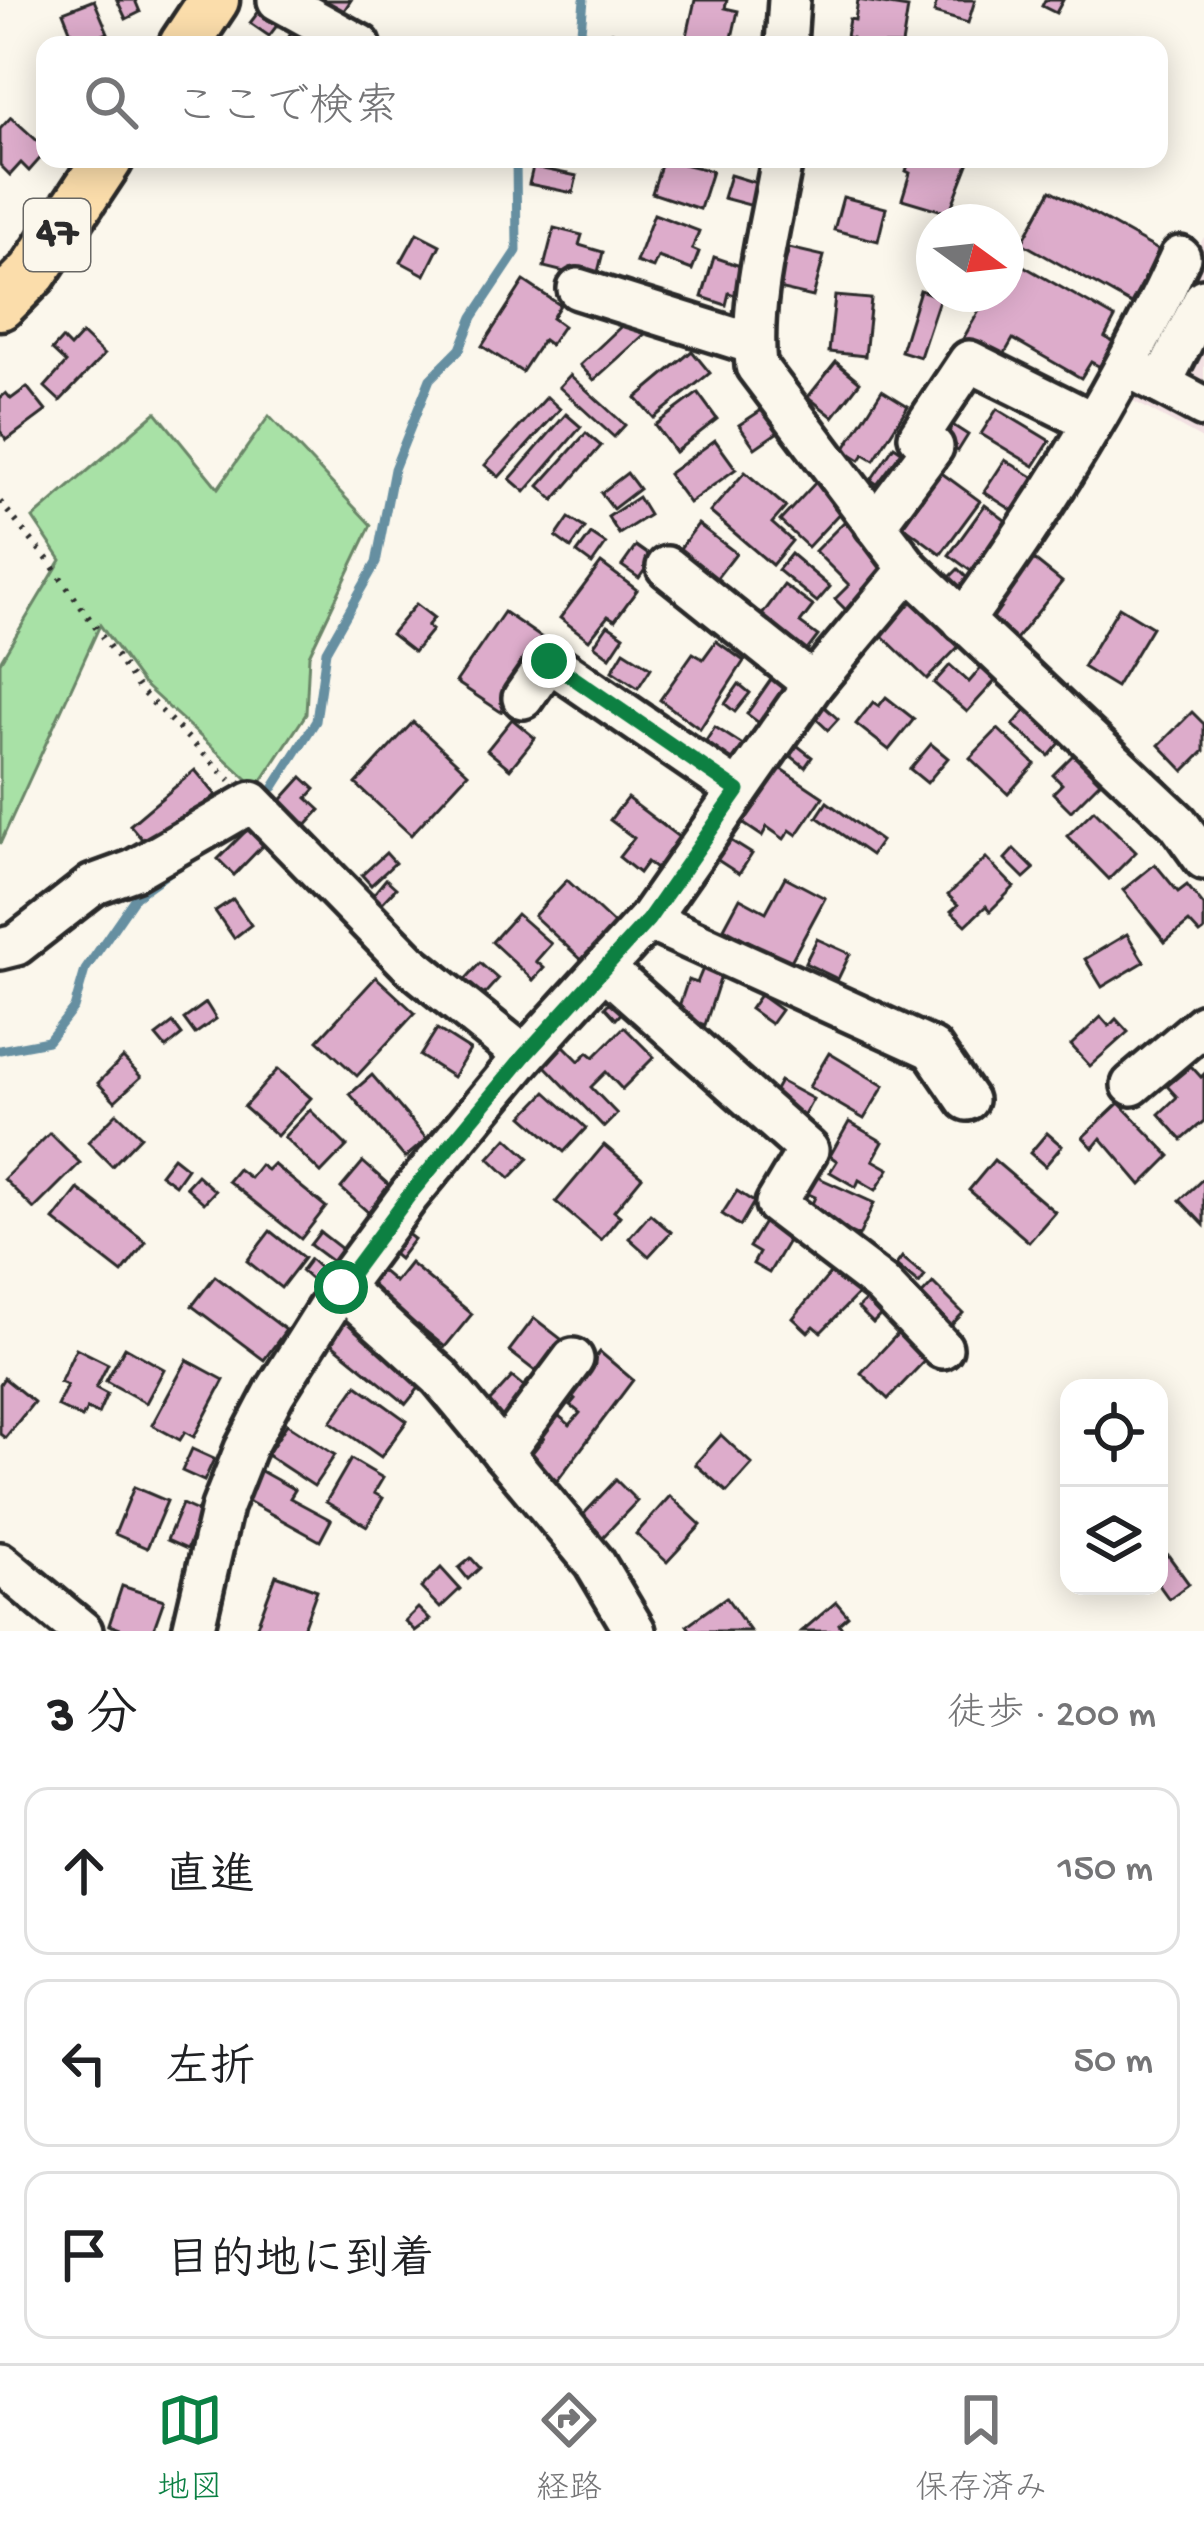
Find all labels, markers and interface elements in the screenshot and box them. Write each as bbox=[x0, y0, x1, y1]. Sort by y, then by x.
search box bbox=[36, 36, 1168, 168]
icon: search bbox=[78, 69, 144, 135]
text: ここで検索 bbox=[174, 84, 399, 137]
road number: 47 bbox=[24, 199, 90, 271]
north arrow bbox=[916, 204, 1024, 312]
route end bbox=[522, 634, 576, 688]
route start bbox=[314, 1260, 368, 1314]
map controls bbox=[1060, 1379, 1168, 1595]
button: locate bbox=[1060, 1379, 1168, 1487]
button: layers bbox=[1060, 1487, 1168, 1595]
text: 3 分 bbox=[48, 1689, 138, 1749]
text: 徒歩 · 200 m bbox=[947, 1694, 1156, 1740]
icon: ahead bbox=[51, 1838, 117, 1904]
text: 150 m bbox=[1058, 1848, 1153, 1894]
text: 直進 bbox=[165, 1853, 255, 1906]
icon: left bbox=[51, 2030, 117, 2096]
text: 50 m bbox=[1073, 2040, 1153, 2086]
text: 左折 bbox=[165, 2045, 255, 2098]
icon: arrive bbox=[51, 2222, 117, 2288]
text: 目的地に到着 bbox=[165, 2237, 435, 2290]
tab: 地図 bbox=[157, 2387, 223, 2510]
tab: 経路 bbox=[536, 2387, 602, 2510]
tab: 保存済み bbox=[915, 2387, 1047, 2510]

